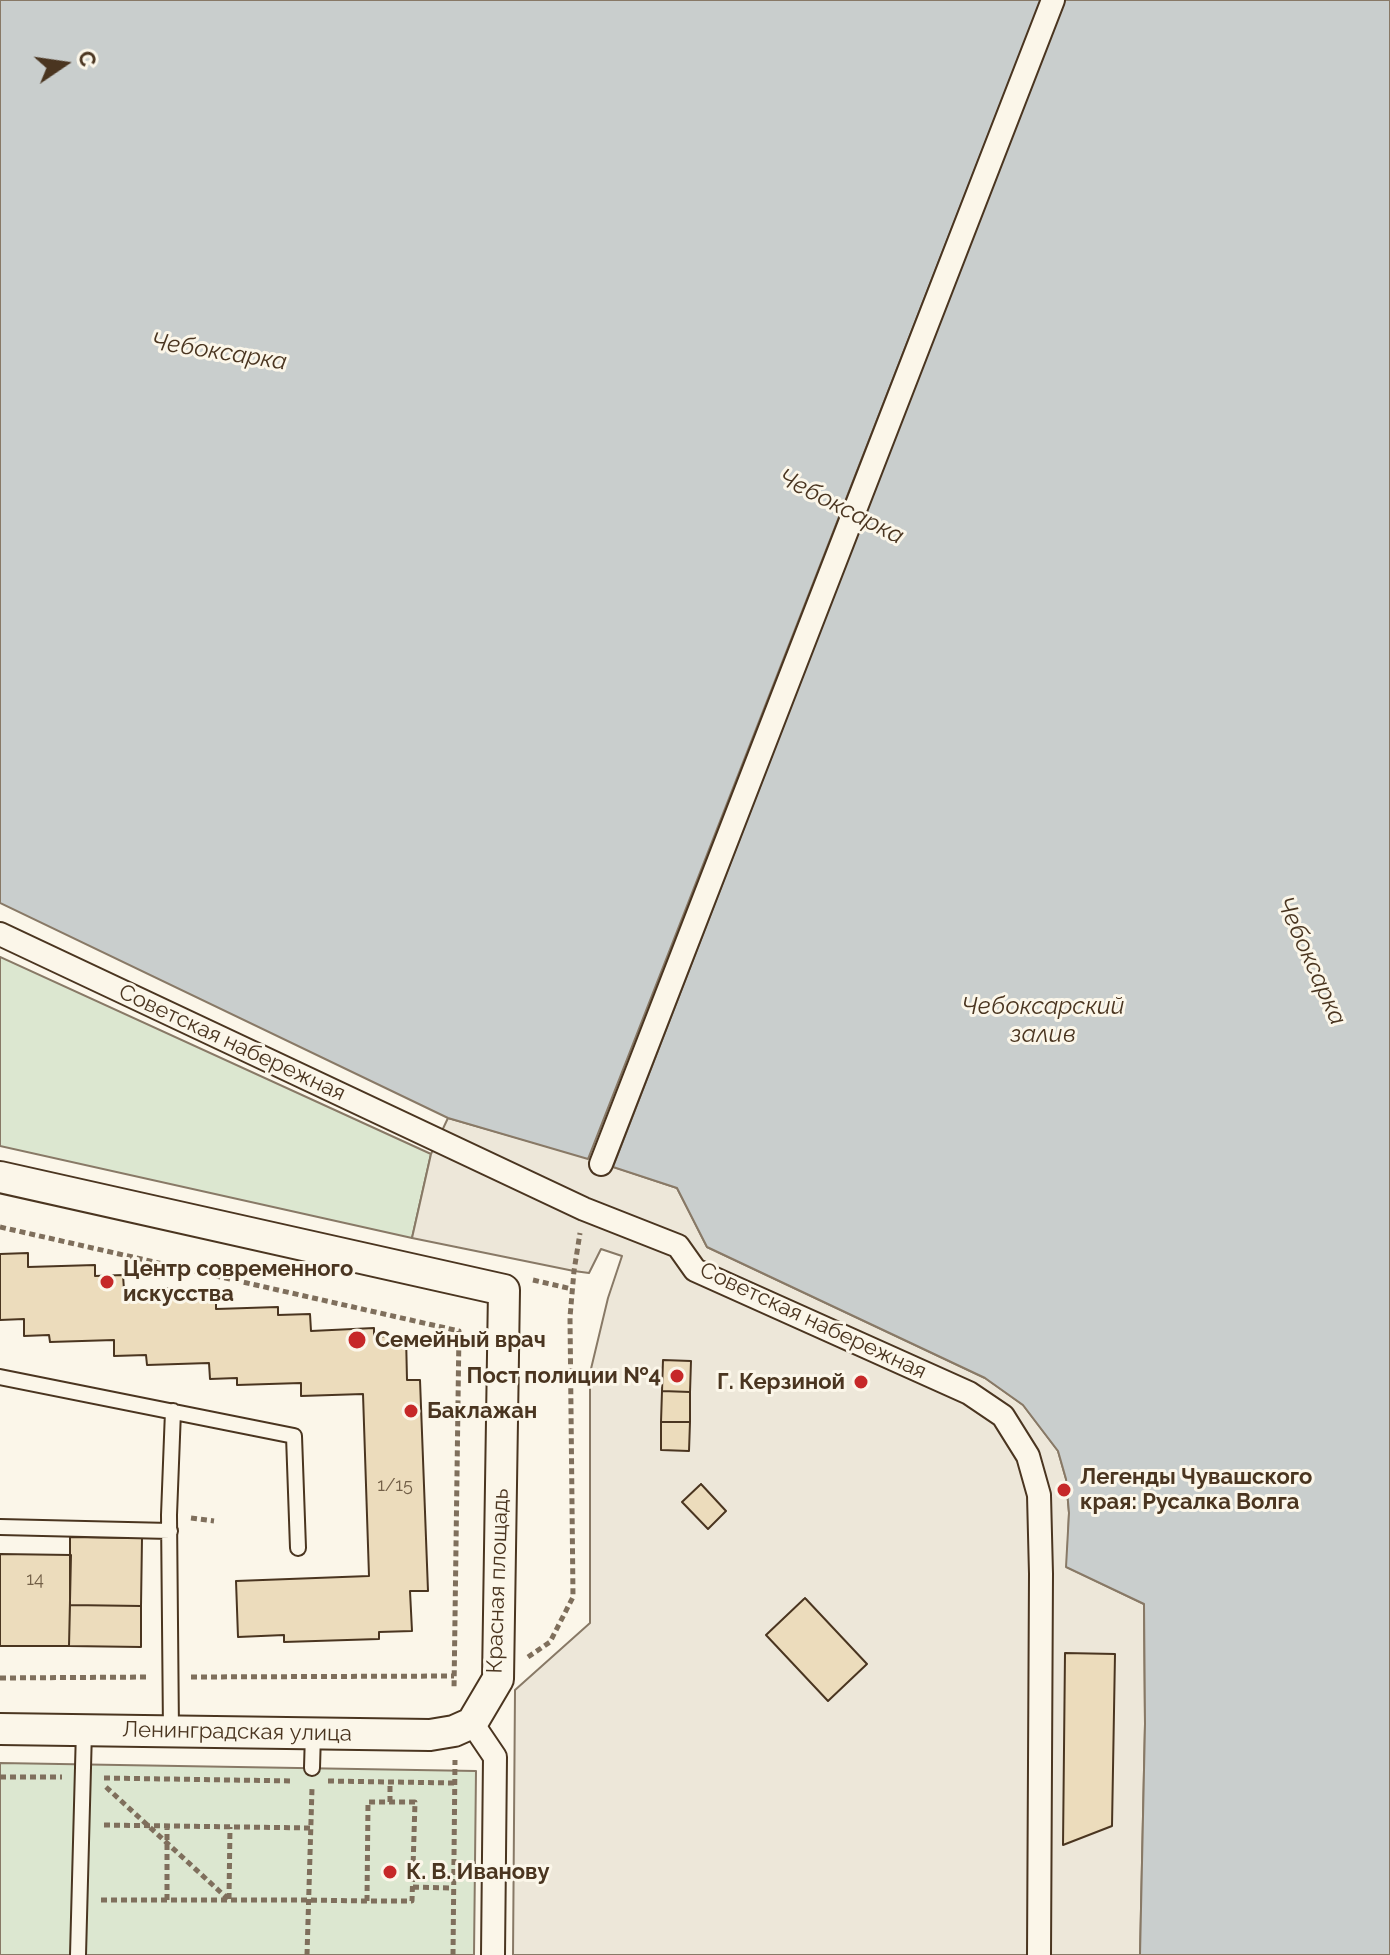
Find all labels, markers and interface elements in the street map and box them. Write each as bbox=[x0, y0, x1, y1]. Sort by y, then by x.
north arrow bbox=[24, 24, 104, 104]
text: С bbox=[73, 48, 102, 69]
water label: Чебоксарка bbox=[149, 327, 289, 377]
water label: Чебоксарка bbox=[773, 463, 909, 551]
water label: Чебоксарка bbox=[1270, 893, 1352, 1029]
street label: Советская набережная bbox=[114, 979, 350, 1107]
water label: Чебоксарский залив bbox=[962, 993, 1124, 1049]
place label: Центр современного искусства bbox=[123, 1256, 353, 1308]
street label: Советская набережная bbox=[695, 1257, 931, 1385]
marker: Центр современного искусства bbox=[98, 1273, 116, 1291]
place label: Семейный врач bbox=[375, 1327, 546, 1353]
marker: Семейный врач bbox=[346, 1329, 368, 1351]
place label: Пост полиции №4 bbox=[466, 1363, 661, 1389]
marker: Пост полиции №4 bbox=[668, 1367, 686, 1385]
place label: Г. Керзиной bbox=[717, 1369, 845, 1395]
marker: Г. Керзиной bbox=[852, 1373, 870, 1391]
place label: Баклажан bbox=[427, 1398, 537, 1424]
marker: Баклажан bbox=[402, 1402, 420, 1420]
place label: Легенды Чувашского края: Русалка Волга bbox=[1080, 1464, 1312, 1516]
house number: 1/15 bbox=[377, 1475, 413, 1497]
marker: Легенды Чувашского края: Русалка Волга bbox=[1055, 1481, 1073, 1499]
street label: Красная площадь bbox=[482, 1488, 514, 1674]
house number: 14 bbox=[26, 1569, 44, 1591]
street label: Ленинградская улица bbox=[122, 1717, 352, 1747]
place label: К. В. Иванову bbox=[406, 1859, 550, 1885]
marker: К. В. Иванову bbox=[381, 1863, 399, 1881]

